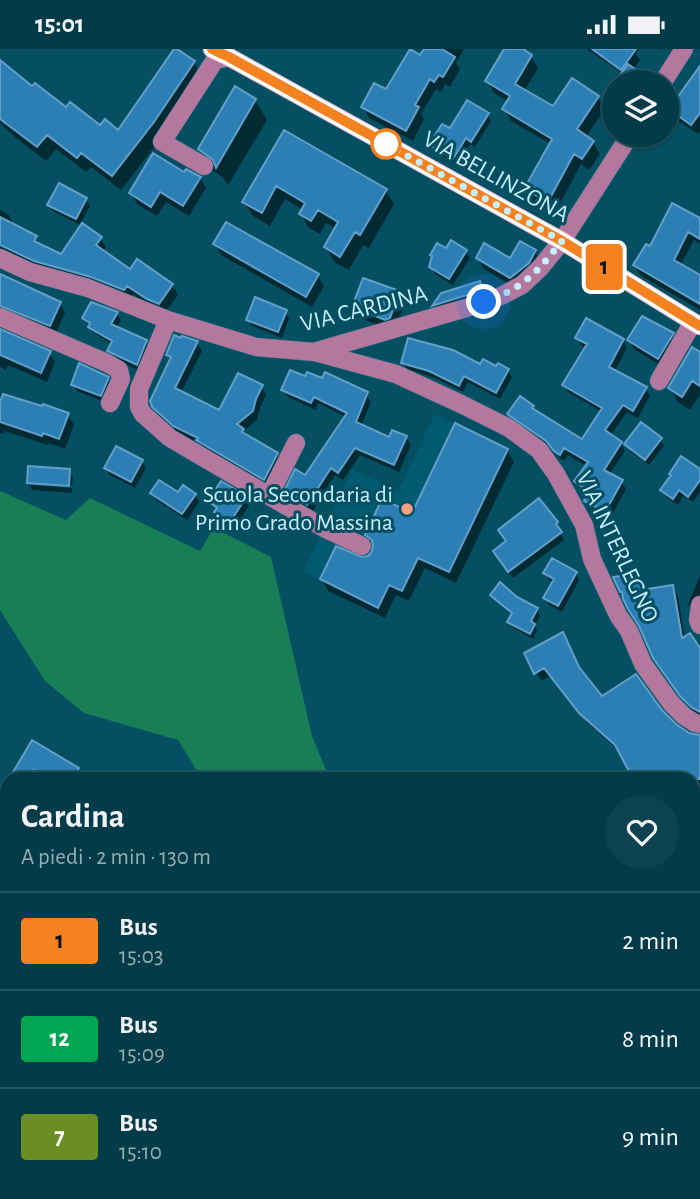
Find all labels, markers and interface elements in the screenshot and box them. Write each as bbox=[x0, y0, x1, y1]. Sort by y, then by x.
text: 15:01 bbox=[35, 11, 84, 37]
map controls bbox=[602, 70, 679, 147]
button: layers bbox=[602, 70, 679, 147]
street label: VIA BELLINZONA bbox=[419, 127, 573, 227]
unlabelled marker bbox=[371, 129, 401, 159]
line badge: 1 bbox=[581, 244, 627, 290]
text: 1 bbox=[600, 255, 608, 279]
street label: VIA CARDINA bbox=[298, 282, 430, 336]
your location bbox=[466, 284, 501, 319]
street label: VIA INTERLEGNO bbox=[572, 468, 662, 626]
place label: Scuola Secondaria di Primo Grado Massina bbox=[195, 483, 393, 535]
marker: Scuola Secondaria di Primo Grado Massina bbox=[399, 501, 415, 517]
button: heart bbox=[605, 795, 679, 869]
text: Cardina bbox=[21, 801, 125, 834]
text: A piedi · 2 min · 130 m bbox=[21, 846, 211, 869]
text: Bus bbox=[119, 914, 158, 940]
text: 2 min bbox=[622, 928, 679, 954]
text: 1 bbox=[55, 929, 64, 953]
text: 15:03 bbox=[119, 945, 163, 968]
text: Bus bbox=[119, 1012, 158, 1038]
text: 8 min bbox=[622, 1026, 679, 1052]
text: 12 bbox=[50, 1027, 69, 1051]
text: 15:09 bbox=[119, 1043, 165, 1066]
text: Bus bbox=[119, 1110, 158, 1136]
text: 9 min bbox=[622, 1124, 679, 1150]
text: 7 bbox=[54, 1125, 65, 1149]
text: 15:10 bbox=[119, 1141, 162, 1164]

